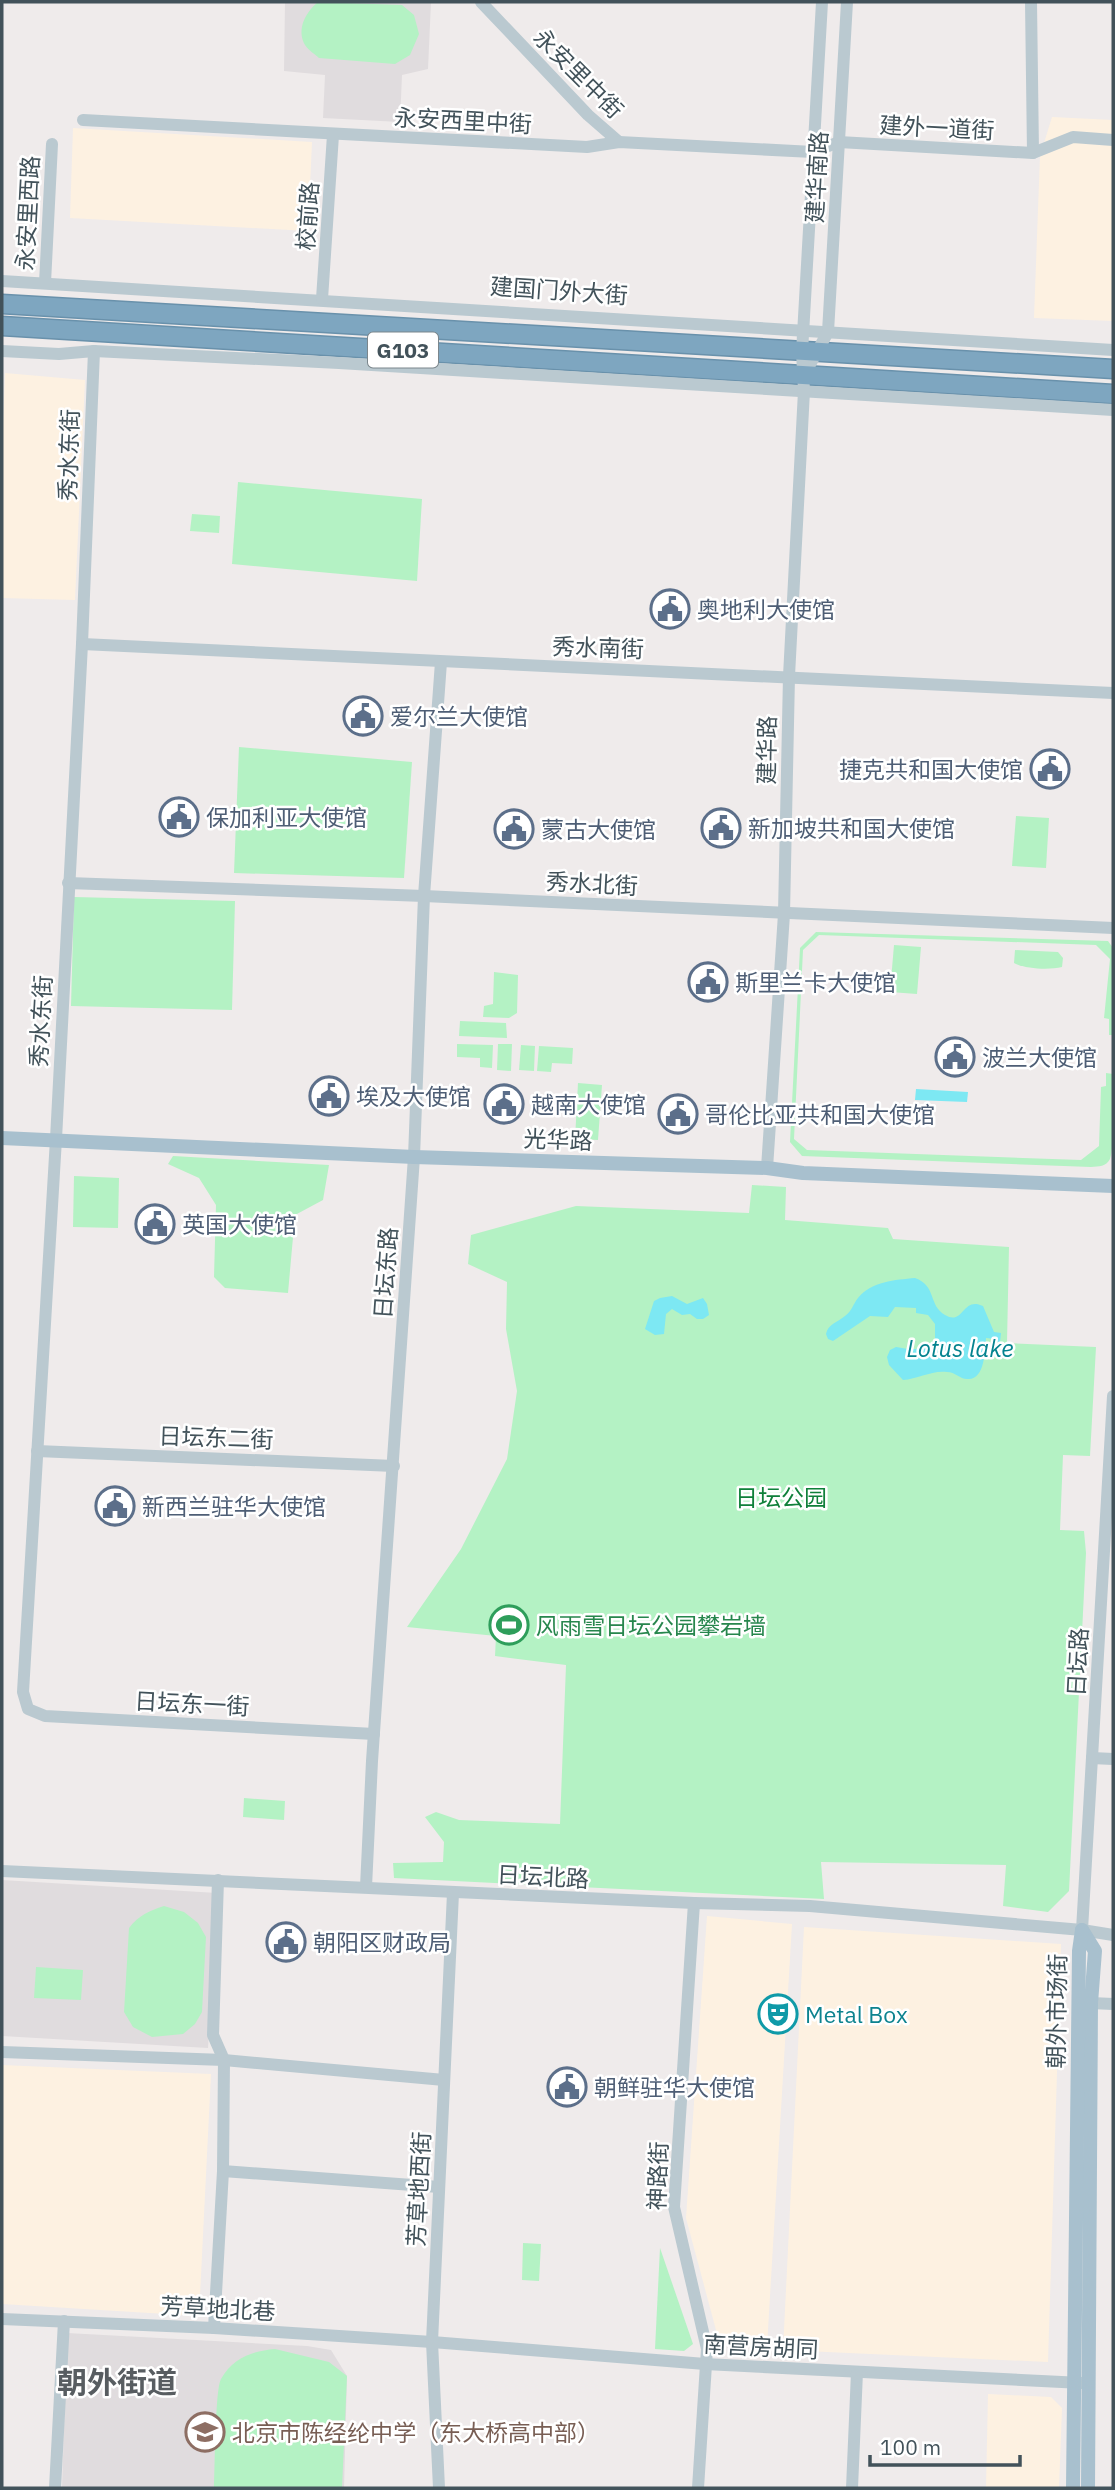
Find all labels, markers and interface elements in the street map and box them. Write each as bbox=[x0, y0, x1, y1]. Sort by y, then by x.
street label: 永安里中街 bbox=[528, 22, 630, 124]
street label: 永安西里中街 bbox=[393, 101, 533, 139]
street label: 建外一道街 bbox=[879, 109, 995, 145]
street label: 建华南路 bbox=[799, 130, 833, 224]
street label: 永安里西路 bbox=[9, 155, 45, 271]
street label: 校前路 bbox=[290, 181, 324, 251]
street label: 建国门外大街 bbox=[489, 270, 629, 310]
road number: G103 bbox=[368, 332, 438, 368]
street label: 秀水东街 bbox=[51, 409, 85, 501]
public building icon: 奥地利大使馆 bbox=[649, 588, 691, 630]
place label: 奥地利大使馆 bbox=[697, 594, 835, 624]
street label: 秀水南街 bbox=[552, 630, 644, 664]
public building icon: 爱尔兰大使馆 bbox=[342, 695, 384, 737]
place label: 爱尔兰大使馆 bbox=[390, 701, 528, 731]
street label: 建华路 bbox=[750, 715, 782, 785]
public building icon: 捷克共和国大使馆 bbox=[1029, 748, 1071, 790]
place label: 捷克共和国大使馆 bbox=[839, 754, 1023, 784]
public building icon: 保加利亚大使馆 bbox=[158, 796, 200, 838]
place label: 保加利亚大使馆 bbox=[206, 802, 367, 832]
public building icon: 新加坡共和国大使馆 bbox=[700, 807, 742, 849]
public building icon: 蒙古大使馆 bbox=[493, 808, 535, 850]
place label: 新加坡共和国大使馆 bbox=[748, 813, 955, 843]
place label: 蒙古大使馆 bbox=[541, 814, 656, 844]
street label: 秀水北街 bbox=[545, 866, 639, 900]
public building icon: 斯里兰卡大使馆 bbox=[687, 961, 729, 1003]
place label: 斯里兰卡大使馆 bbox=[735, 967, 896, 997]
street label: 秀水东街 bbox=[23, 974, 57, 1068]
public building icon: 波兰大使馆 bbox=[934, 1036, 976, 1078]
place label: 波兰大使馆 bbox=[982, 1042, 1097, 1072]
public building icon: 埃及大使馆 bbox=[308, 1075, 350, 1117]
place label: 埃及大使馆 bbox=[356, 1081, 471, 1111]
public building icon: 越南大使馆 bbox=[483, 1083, 525, 1125]
place label: 越南大使馆 bbox=[531, 1089, 646, 1119]
public building icon: 哥伦比亚共和国大使馆 bbox=[657, 1093, 699, 1135]
place label: 哥伦比亚共和国大使馆 bbox=[705, 1099, 935, 1129]
street label: 光华路 bbox=[523, 1123, 593, 1155]
public building icon: 英国大使馆 bbox=[134, 1203, 176, 1245]
place label: 英国大使馆 bbox=[182, 1209, 297, 1239]
street label: 日坛东路 bbox=[367, 1226, 403, 1320]
water label: Lotus lake bbox=[906, 1332, 1014, 1364]
street label: 日坛东二街 bbox=[158, 1420, 274, 1454]
park label: 日坛公园 bbox=[735, 1482, 827, 1512]
public building icon: 新西兰驻华大使馆 bbox=[94, 1485, 136, 1527]
place label: 新西兰驻华大使馆 bbox=[142, 1491, 326, 1521]
sports icon: 风雨雪日坛公园攀岩墙 bbox=[488, 1604, 530, 1646]
place label: 风雨雪日坛公园攀岩墙 bbox=[536, 1610, 766, 1640]
street label: 日坛路 bbox=[1060, 1627, 1094, 1697]
street label: 日坛东一街 bbox=[134, 1685, 250, 1721]
street label: 日坛北路 bbox=[496, 1859, 590, 1893]
public building icon: 朝阳区财政局 bbox=[265, 1921, 307, 1963]
place label: 朝阳区财政局 bbox=[313, 1927, 451, 1957]
street label: 朝外市场街 bbox=[1040, 1953, 1072, 2069]
theatre icon: Metal Box bbox=[757, 1993, 799, 2035]
place label: Metal Box bbox=[805, 1999, 908, 2029]
public building icon: 朝鲜驻华大使馆 bbox=[546, 2066, 588, 2108]
place label: 朝鲜驻华大使馆 bbox=[594, 2072, 755, 2102]
street label: 芳草地西街 bbox=[400, 2131, 436, 2247]
street label: 神路街 bbox=[641, 2141, 673, 2211]
street label: 芳草地北巷 bbox=[160, 2290, 276, 2326]
street label: 南营房胡同 bbox=[703, 2328, 819, 2364]
district label: 朝外街道 bbox=[57, 2362, 177, 2401]
school or university icon: 北京市陈经纶中学（东大桥高中部） bbox=[184, 2411, 226, 2453]
place label: 北京市陈经纶中学（东大桥高中部） bbox=[232, 2417, 600, 2447]
scale bar bbox=[870, 2424, 1020, 2468]
text: 100 m bbox=[880, 2433, 941, 2461]

